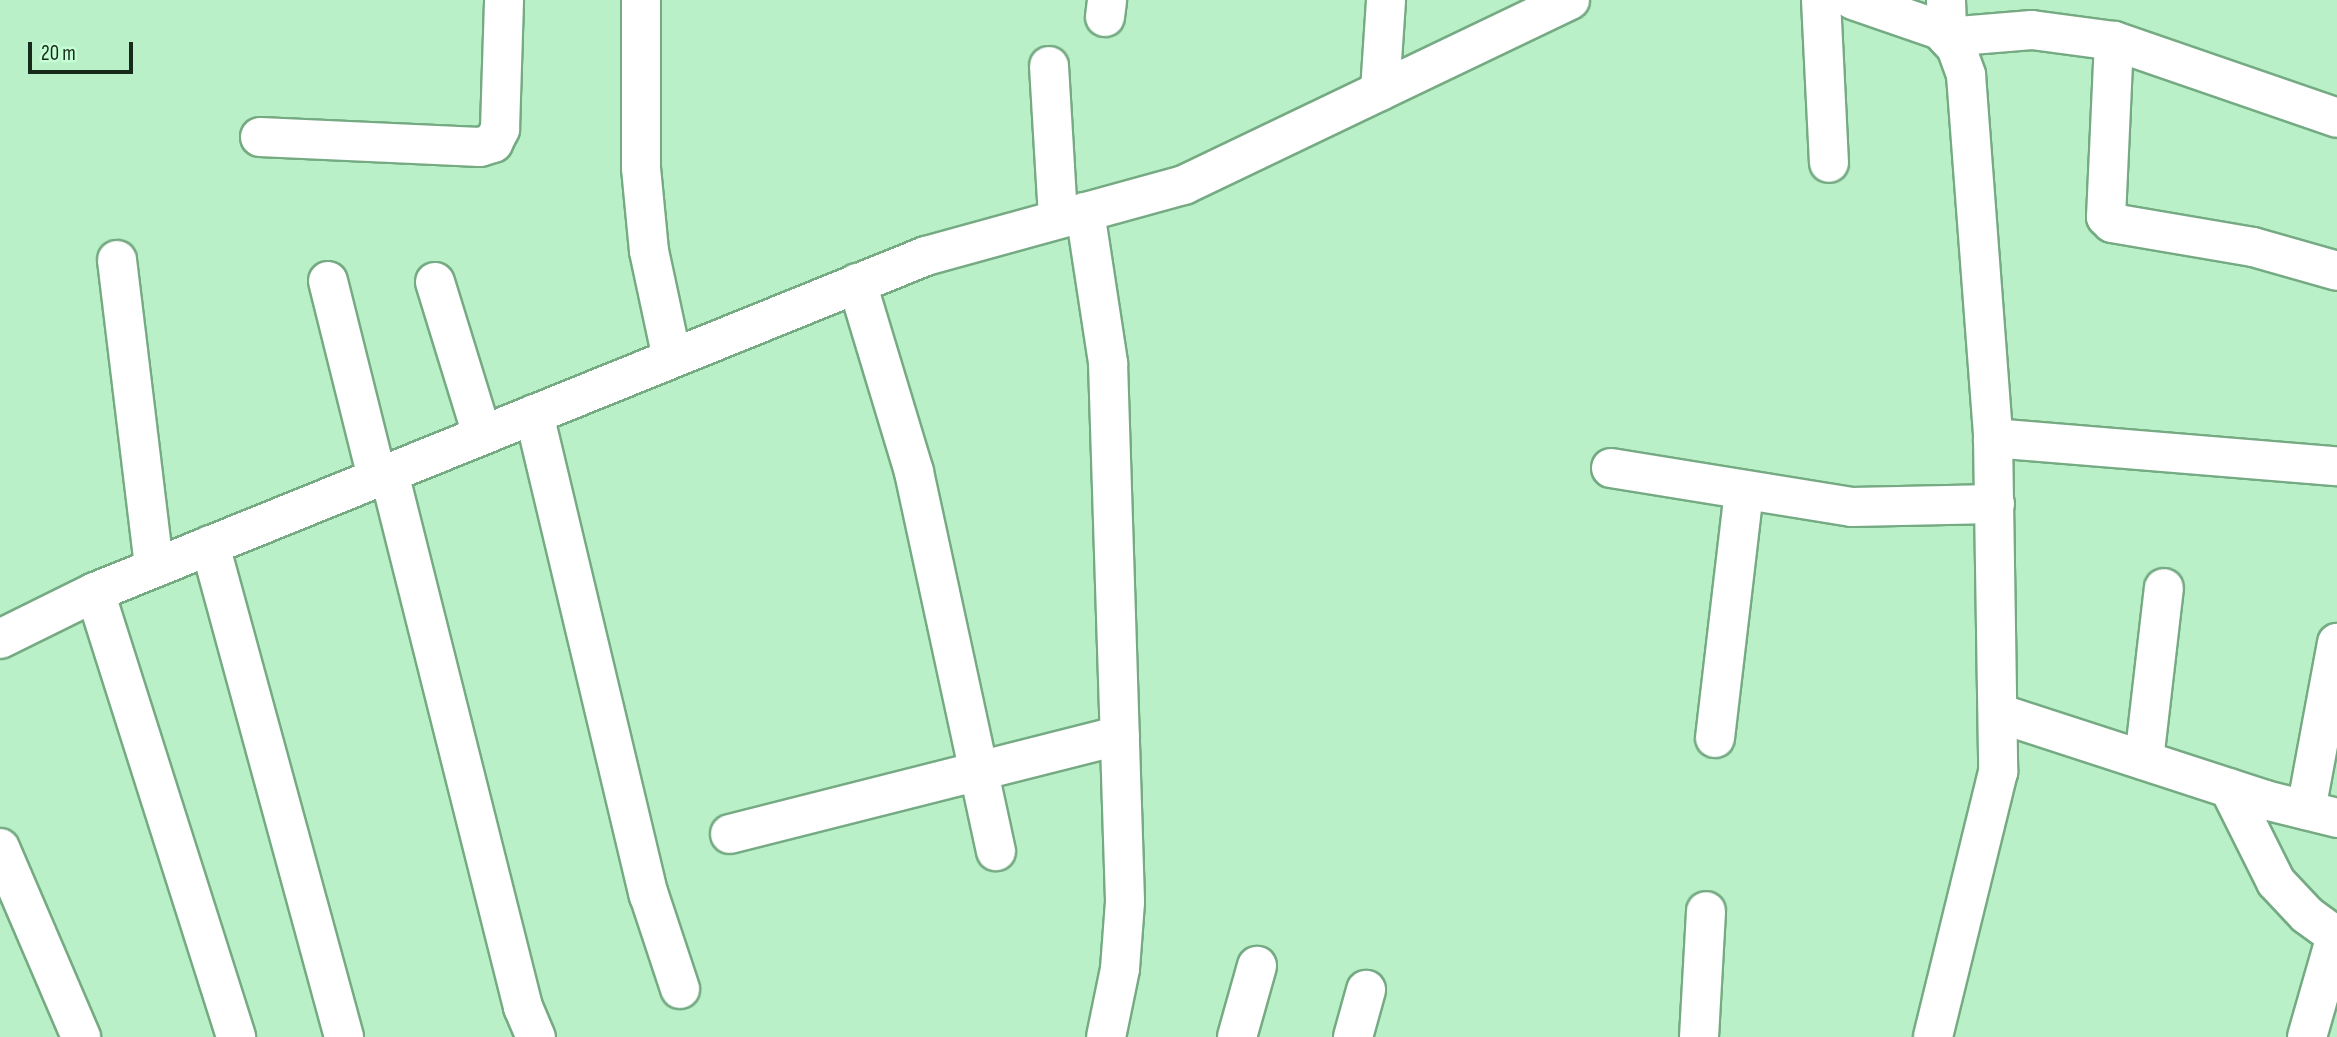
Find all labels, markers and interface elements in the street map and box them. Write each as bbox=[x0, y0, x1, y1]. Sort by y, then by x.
scale bar bbox=[32, 28, 136, 72]
text: 20 m bbox=[41, 41, 76, 66]

